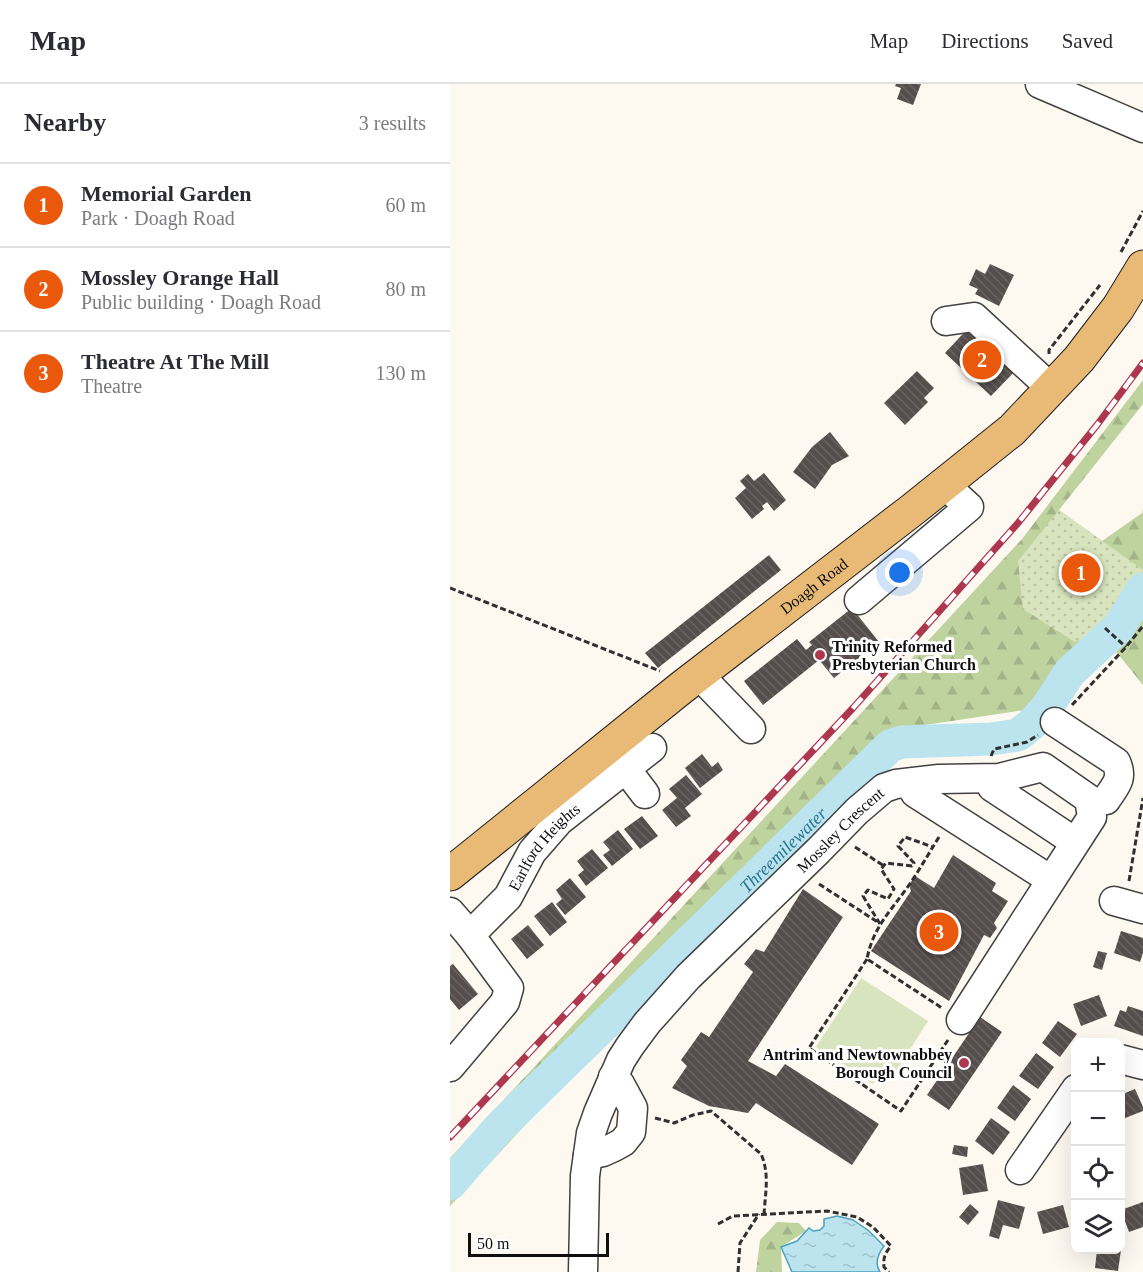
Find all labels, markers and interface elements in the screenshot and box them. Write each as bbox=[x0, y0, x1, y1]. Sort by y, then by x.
text: Map bbox=[30, 25, 86, 56]
text: Map bbox=[870, 29, 908, 53]
text: Directions bbox=[941, 29, 1029, 53]
text: Saved bbox=[1062, 29, 1113, 53]
text: Nearby bbox=[24, 108, 106, 137]
text: 3 results bbox=[359, 112, 426, 134]
text: Memorial Garden bbox=[81, 181, 251, 206]
text: 1 bbox=[39, 194, 49, 216]
text: 60 m bbox=[385, 194, 426, 216]
text: Park · Doagh Road bbox=[81, 207, 235, 229]
text: Mossley Orange Hall bbox=[81, 265, 279, 290]
text: 2 bbox=[39, 278, 49, 300]
text: 80 m bbox=[385, 278, 426, 300]
text: Public building · Doagh Road bbox=[81, 291, 321, 313]
pin: 2 bbox=[962, 338, 1002, 382]
text: Theatre At The Mill bbox=[81, 349, 269, 374]
text: 3 bbox=[39, 362, 49, 384]
text: 130 m bbox=[375, 362, 426, 384]
text: Theatre bbox=[81, 375, 142, 397]
pin: 1 bbox=[1062, 550, 1100, 596]
street label: Doagh Road bbox=[777, 555, 851, 617]
your location bbox=[885, 558, 914, 587]
place label: Trinity Reformed Presbyterian Church bbox=[832, 638, 976, 674]
marker: Trinity Reformed Presbyterian Church bbox=[813, 648, 827, 662]
street label: Mossley Crescent bbox=[793, 784, 888, 876]
street label: Earlford Heights bbox=[505, 800, 583, 894]
water label: Threemilewater bbox=[736, 803, 832, 897]
pin: 3 bbox=[920, 910, 958, 954]
map controls bbox=[1071, 1038, 1125, 1254]
button: + bbox=[1071, 1038, 1125, 1092]
place label: Antrim and Newtownabbey Borough Council bbox=[763, 1046, 953, 1082]
marker: Antrim and Newtownabbey Borough Council bbox=[957, 1056, 971, 1070]
button: − bbox=[1071, 1092, 1125, 1146]
button: locate bbox=[1071, 1146, 1125, 1200]
button: layers bbox=[1071, 1200, 1125, 1254]
scale bar bbox=[468, 1230, 609, 1258]
text: 50 m bbox=[477, 1235, 509, 1252]

